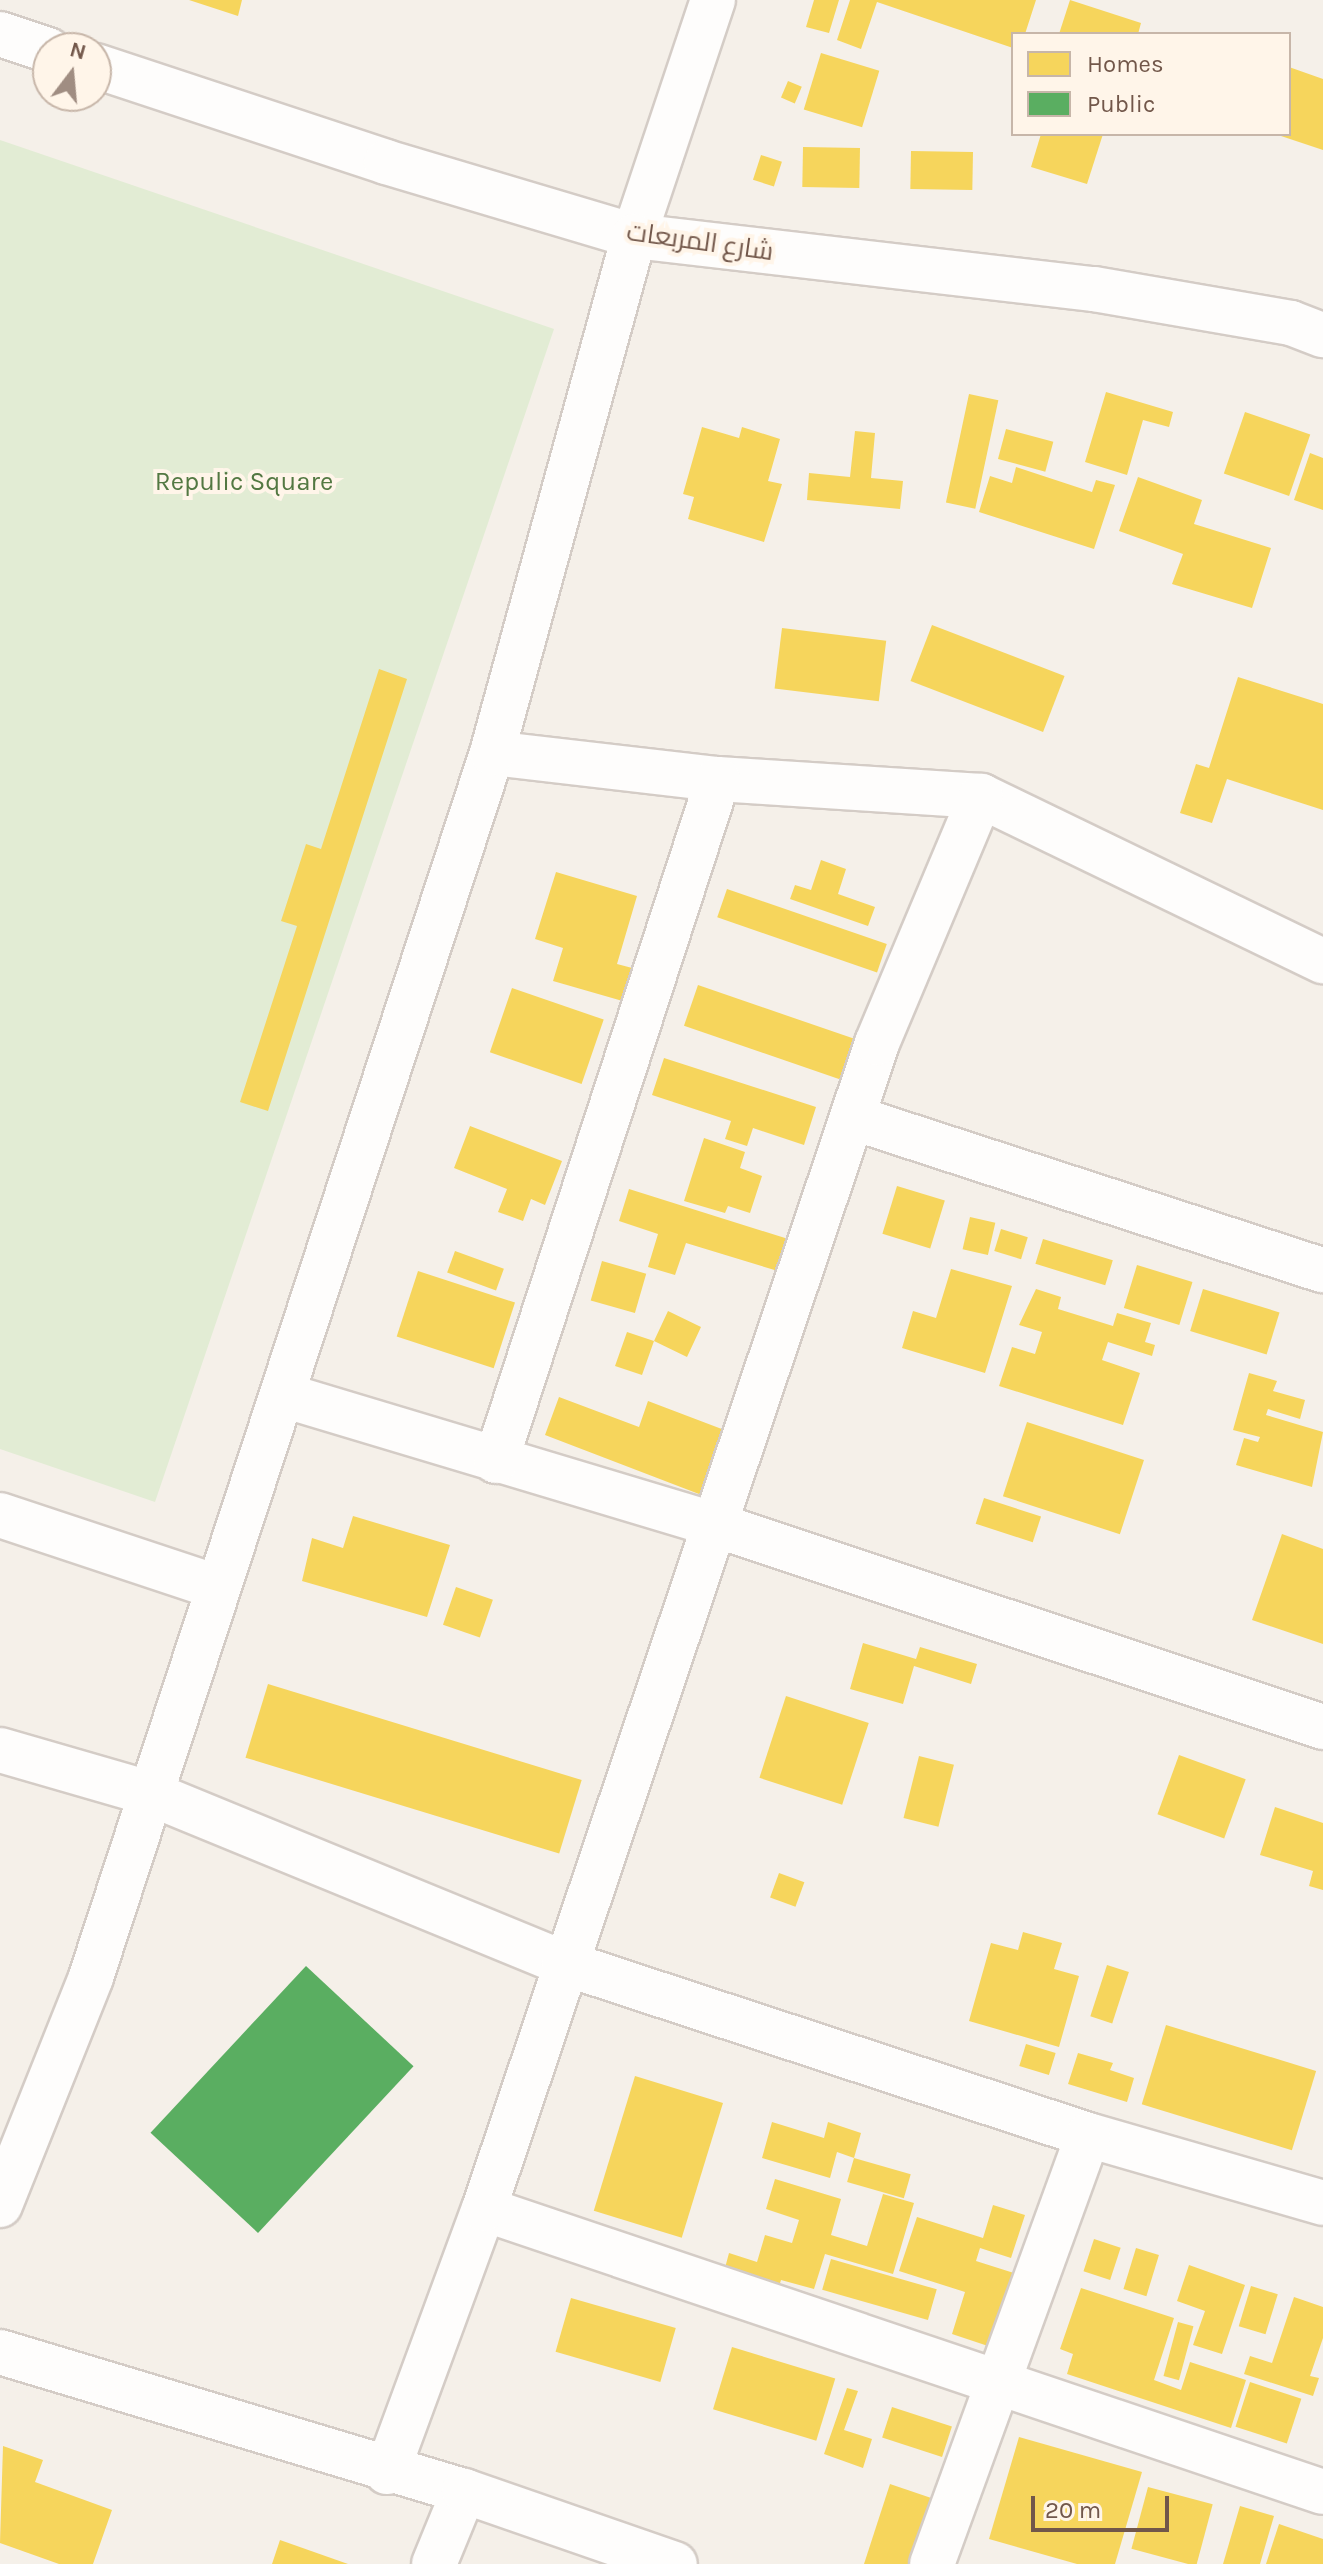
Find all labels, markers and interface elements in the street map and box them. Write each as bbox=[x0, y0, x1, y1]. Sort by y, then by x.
north arrow bbox=[32, 32, 112, 112]
legend bbox=[1011, 32, 1291, 136]
text: N bbox=[67, 36, 89, 66]
text: Homes bbox=[1087, 50, 1164, 78]
text: Public bbox=[1087, 90, 1155, 118]
street label: شارع المربعات bbox=[625, 216, 775, 268]
park label: Repulic Square bbox=[155, 466, 333, 498]
scale bar bbox=[1035, 2480, 1173, 2530]
text: 20 m bbox=[1045, 2496, 1101, 2524]

